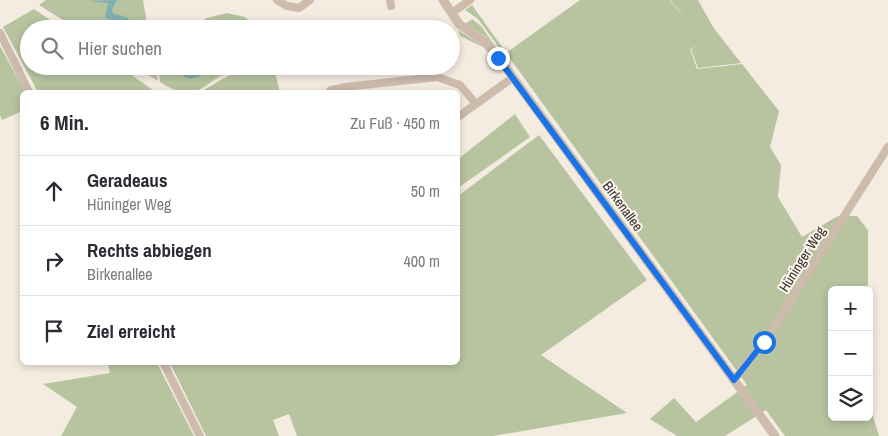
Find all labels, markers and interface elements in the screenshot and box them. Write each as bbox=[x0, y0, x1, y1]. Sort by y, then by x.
search box bbox=[20, 20, 460, 75]
icon: search bbox=[38, 34, 66, 62]
text: Hier suchen bbox=[78, 35, 162, 61]
route end bbox=[487, 47, 510, 70]
text: 6 Min. bbox=[40, 108, 89, 137]
text: Zu Fuß · 450 m bbox=[350, 112, 440, 134]
text: Geradeaus bbox=[87, 167, 168, 193]
icon: ahead bbox=[40, 177, 68, 205]
street label: Birkenallee bbox=[599, 177, 647, 235]
text: 50 m bbox=[411, 180, 440, 202]
text: Hüninger Weg bbox=[87, 193, 171, 215]
street label: Hüninger Weg bbox=[775, 222, 830, 295]
text: Rechts abbiegen bbox=[87, 237, 212, 263]
icon: right bbox=[40, 247, 68, 275]
text: 400 m bbox=[404, 250, 440, 272]
text: Birkenallee bbox=[87, 263, 153, 285]
map controls bbox=[828, 286, 873, 421]
button: + bbox=[828, 286, 873, 331]
icon: arrive bbox=[40, 317, 68, 345]
text: Ziel erreicht bbox=[87, 318, 175, 344]
route start bbox=[753, 331, 776, 354]
button: − bbox=[828, 331, 873, 376]
button: layers bbox=[828, 376, 873, 421]

